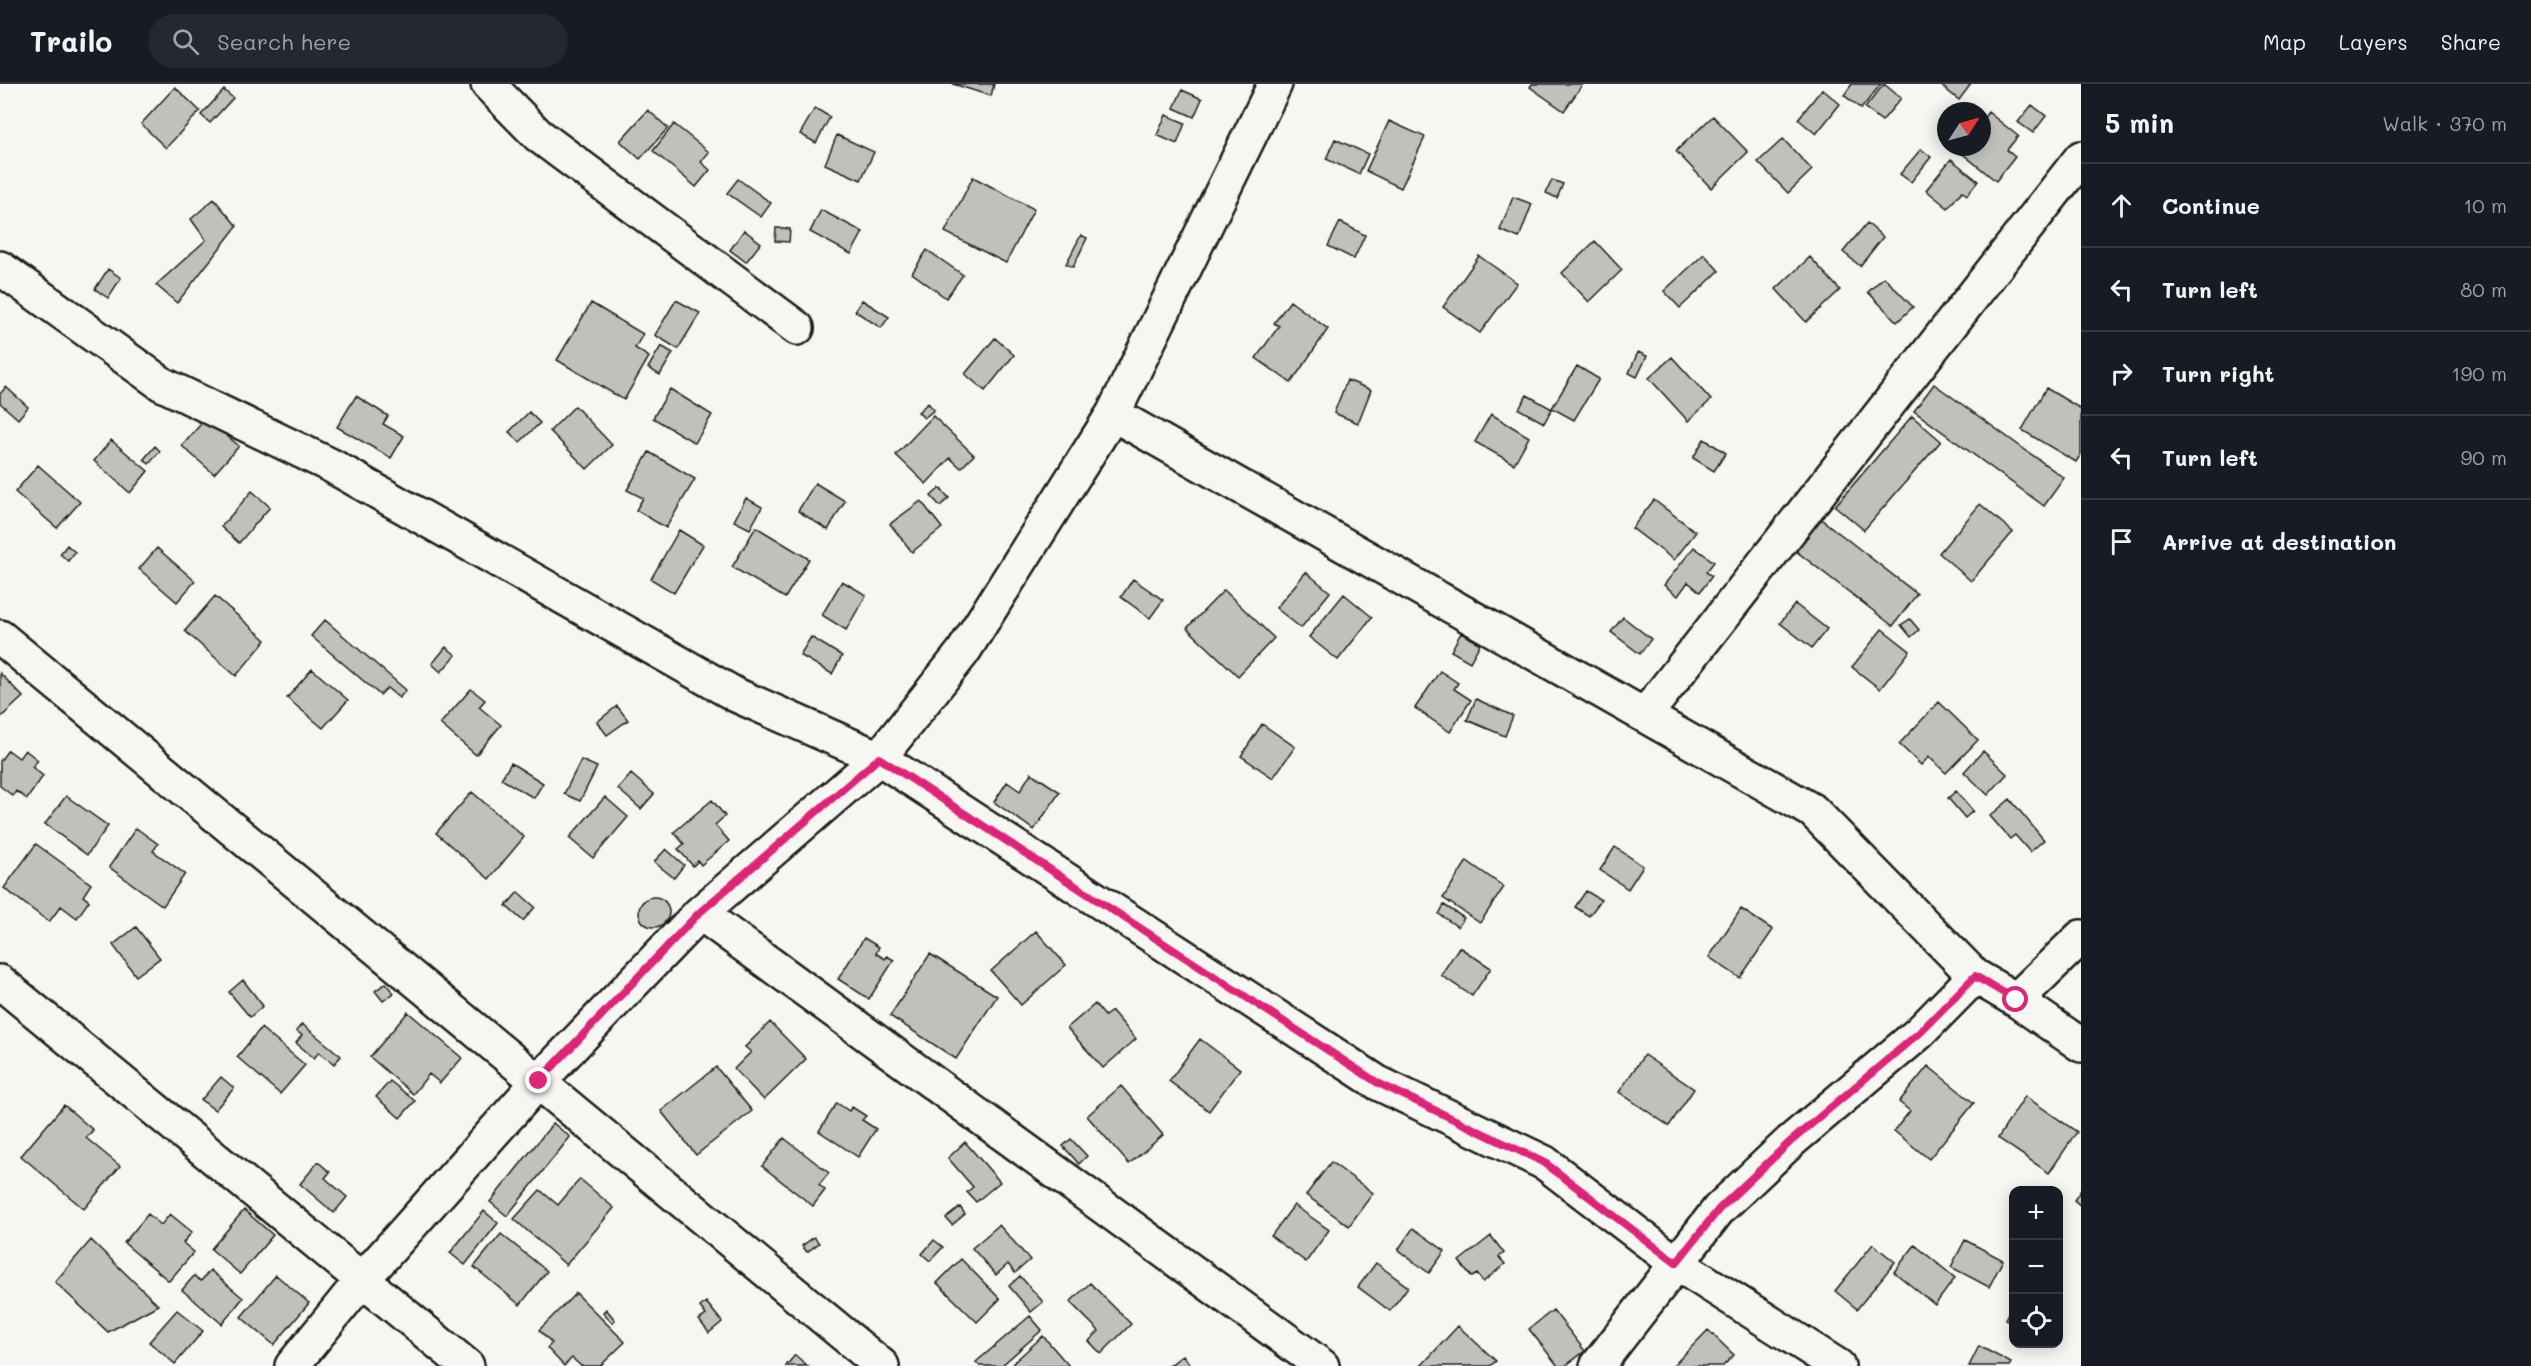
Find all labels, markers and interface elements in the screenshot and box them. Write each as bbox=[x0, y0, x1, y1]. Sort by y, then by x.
search box bbox=[148, 14, 568, 68]
text: Trailo bbox=[30, 23, 112, 59]
icon: search bbox=[169, 25, 202, 58]
text: Search here bbox=[217, 27, 351, 56]
text: Map bbox=[2263, 28, 2306, 55]
text: Layers bbox=[2339, 28, 2408, 55]
text: Share bbox=[2441, 28, 2501, 55]
north arrow bbox=[1937, 102, 1991, 156]
text: 5 min bbox=[2105, 106, 2174, 140]
text: Walk · 370 m bbox=[2382, 110, 2507, 136]
icon: ahead bbox=[2105, 189, 2138, 222]
text: Continue bbox=[2162, 191, 2260, 220]
text: 10 m bbox=[2463, 192, 2507, 218]
icon: left bbox=[2105, 273, 2138, 306]
text: Turn left bbox=[2162, 275, 2258, 304]
text: 80 m bbox=[2460, 276, 2507, 302]
icon: right bbox=[2105, 357, 2138, 390]
text: Turn right bbox=[2162, 359, 2274, 388]
text: 190 m bbox=[2452, 360, 2507, 386]
icon: left bbox=[2105, 441, 2138, 474]
text: Turn left bbox=[2162, 443, 2258, 472]
text: 90 m bbox=[2461, 444, 2507, 470]
icon: arrive bbox=[2105, 525, 2138, 558]
text: Arrive at destination bbox=[2162, 527, 2397, 556]
route start bbox=[2002, 986, 2028, 1012]
route end bbox=[525, 1067, 551, 1093]
map controls bbox=[2009, 1186, 2063, 1348]
button: + bbox=[2009, 1186, 2063, 1240]
button: − bbox=[2009, 1240, 2063, 1294]
button: locate bbox=[2009, 1294, 2063, 1348]

